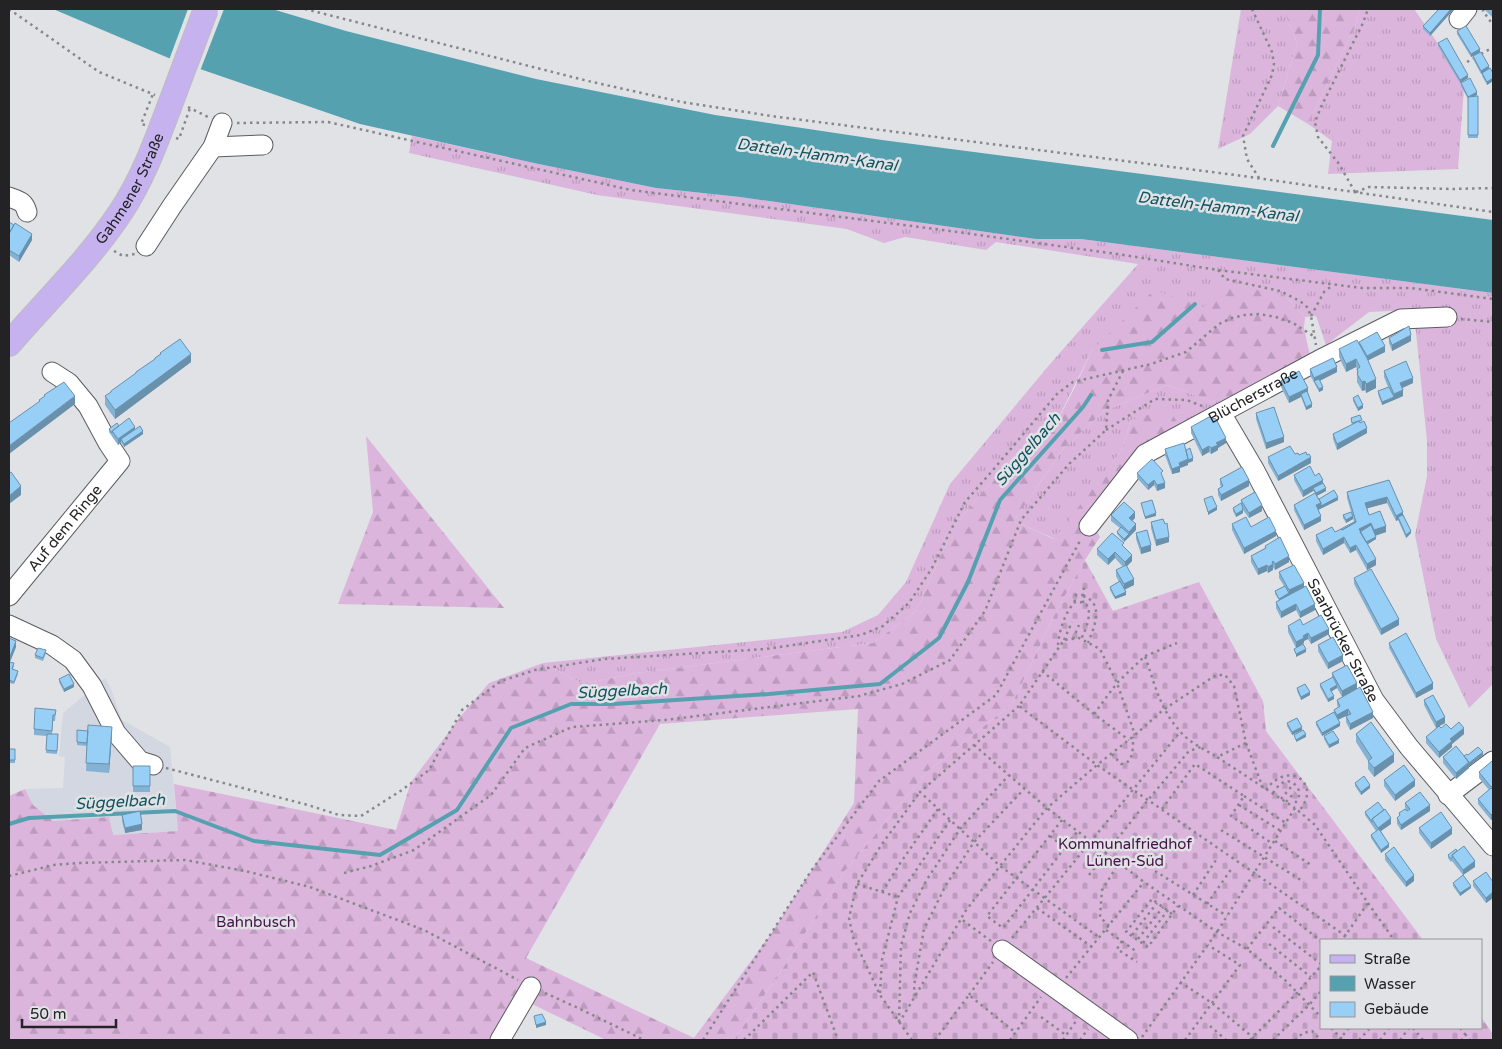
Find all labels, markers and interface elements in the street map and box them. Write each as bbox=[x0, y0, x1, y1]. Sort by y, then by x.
street label: Gahmener Straße bbox=[91, 130, 167, 248]
water label: Datteln-Hamm-Kanal bbox=[736, 134, 900, 176]
water label: Datteln-Hamm-Kanal bbox=[1137, 187, 1301, 227]
street label: Blücherstraße bbox=[1205, 364, 1301, 427]
water label: Süggelbach bbox=[991, 408, 1066, 490]
street label: Auf dem Ringe bbox=[24, 481, 106, 575]
street label: Saarbrücker Straße bbox=[1303, 575, 1383, 705]
water label: Süggelbach bbox=[577, 679, 669, 703]
water label: Süggelbach bbox=[75, 790, 167, 814]
park label: Kommunalfriedhof Lünen-Süd bbox=[1058, 835, 1192, 870]
park label: Bahnbusch bbox=[216, 913, 296, 931]
legend bbox=[1320, 939, 1482, 1029]
text: Straße bbox=[1364, 950, 1410, 968]
text: Wasser bbox=[1364, 975, 1416, 993]
scale bar bbox=[22, 996, 116, 1028]
text: Gebäude bbox=[1364, 1000, 1429, 1018]
text: 50 m bbox=[30, 1005, 67, 1023]

